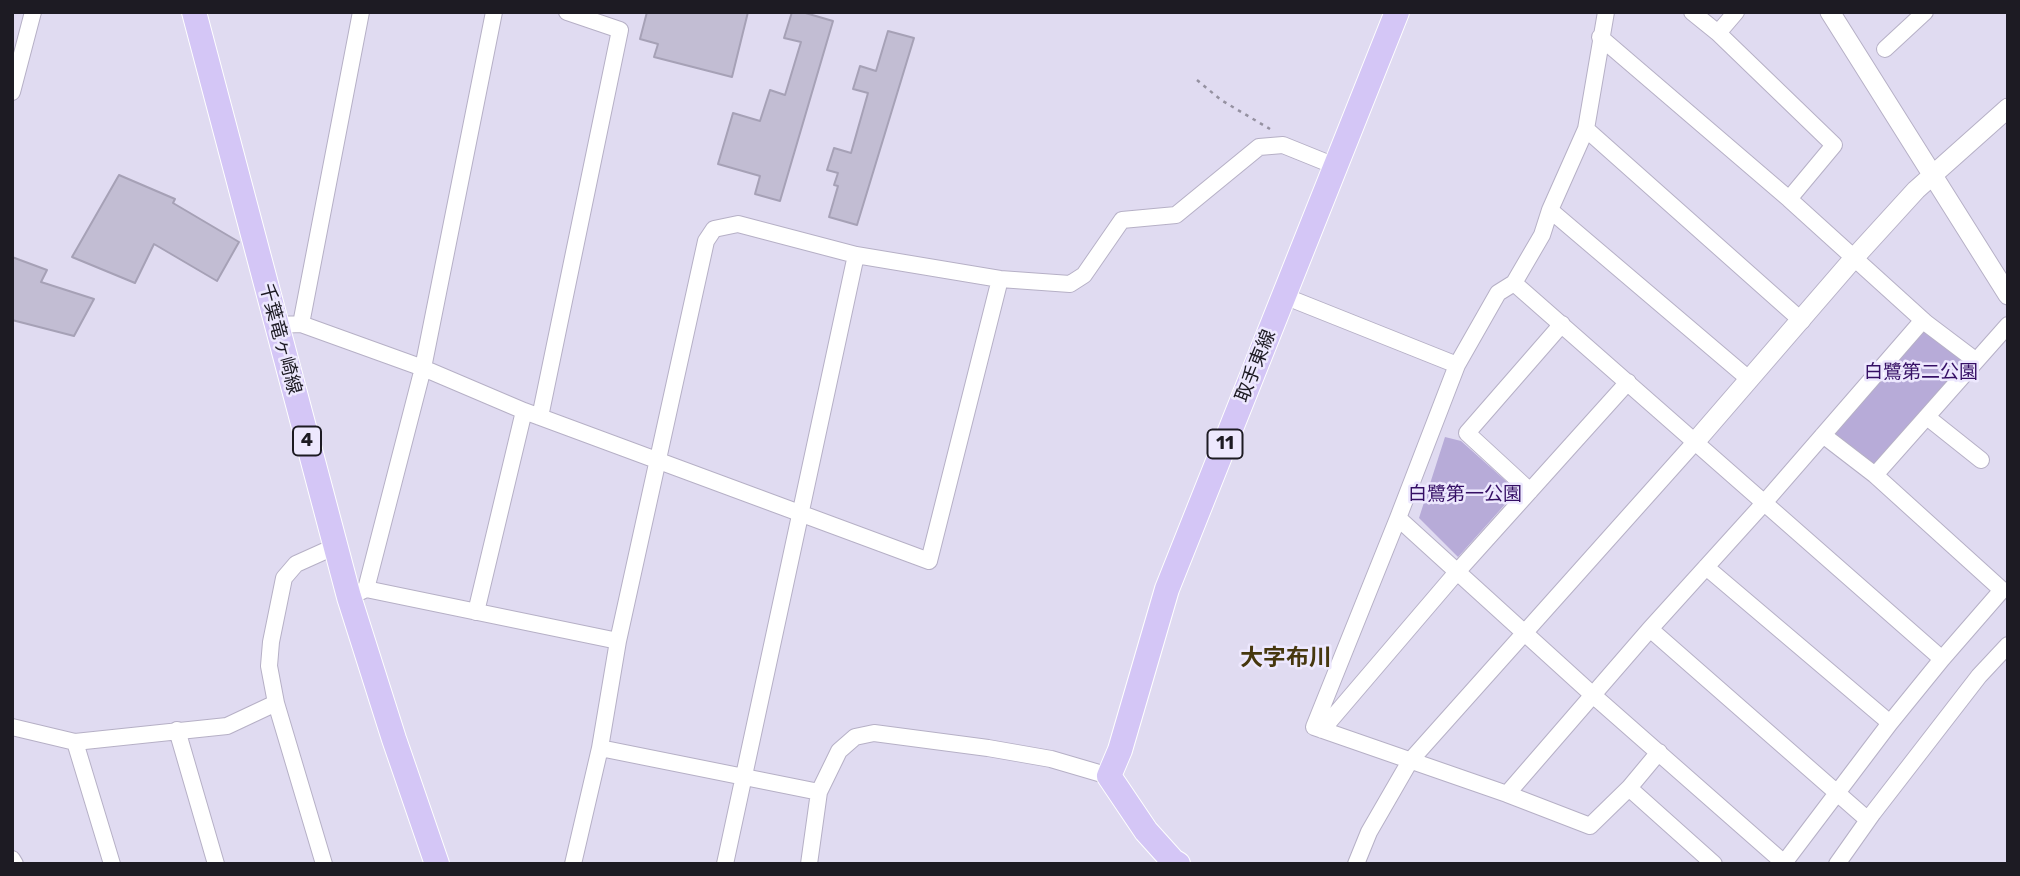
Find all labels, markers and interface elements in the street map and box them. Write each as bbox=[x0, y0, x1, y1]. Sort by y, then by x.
street label: 千葉竜ヶ崎線 bbox=[254, 281, 306, 397]
street label: 取手東線 bbox=[1231, 326, 1281, 406]
park label: 白鷺第二公園 bbox=[1864, 362, 1978, 384]
road number: 4 bbox=[293, 426, 321, 456]
road number: 11 bbox=[1208, 430, 1242, 458]
park label: 白鷺第一公園 bbox=[1408, 484, 1522, 506]
district label: 大字布川 bbox=[1240, 644, 1332, 672]

